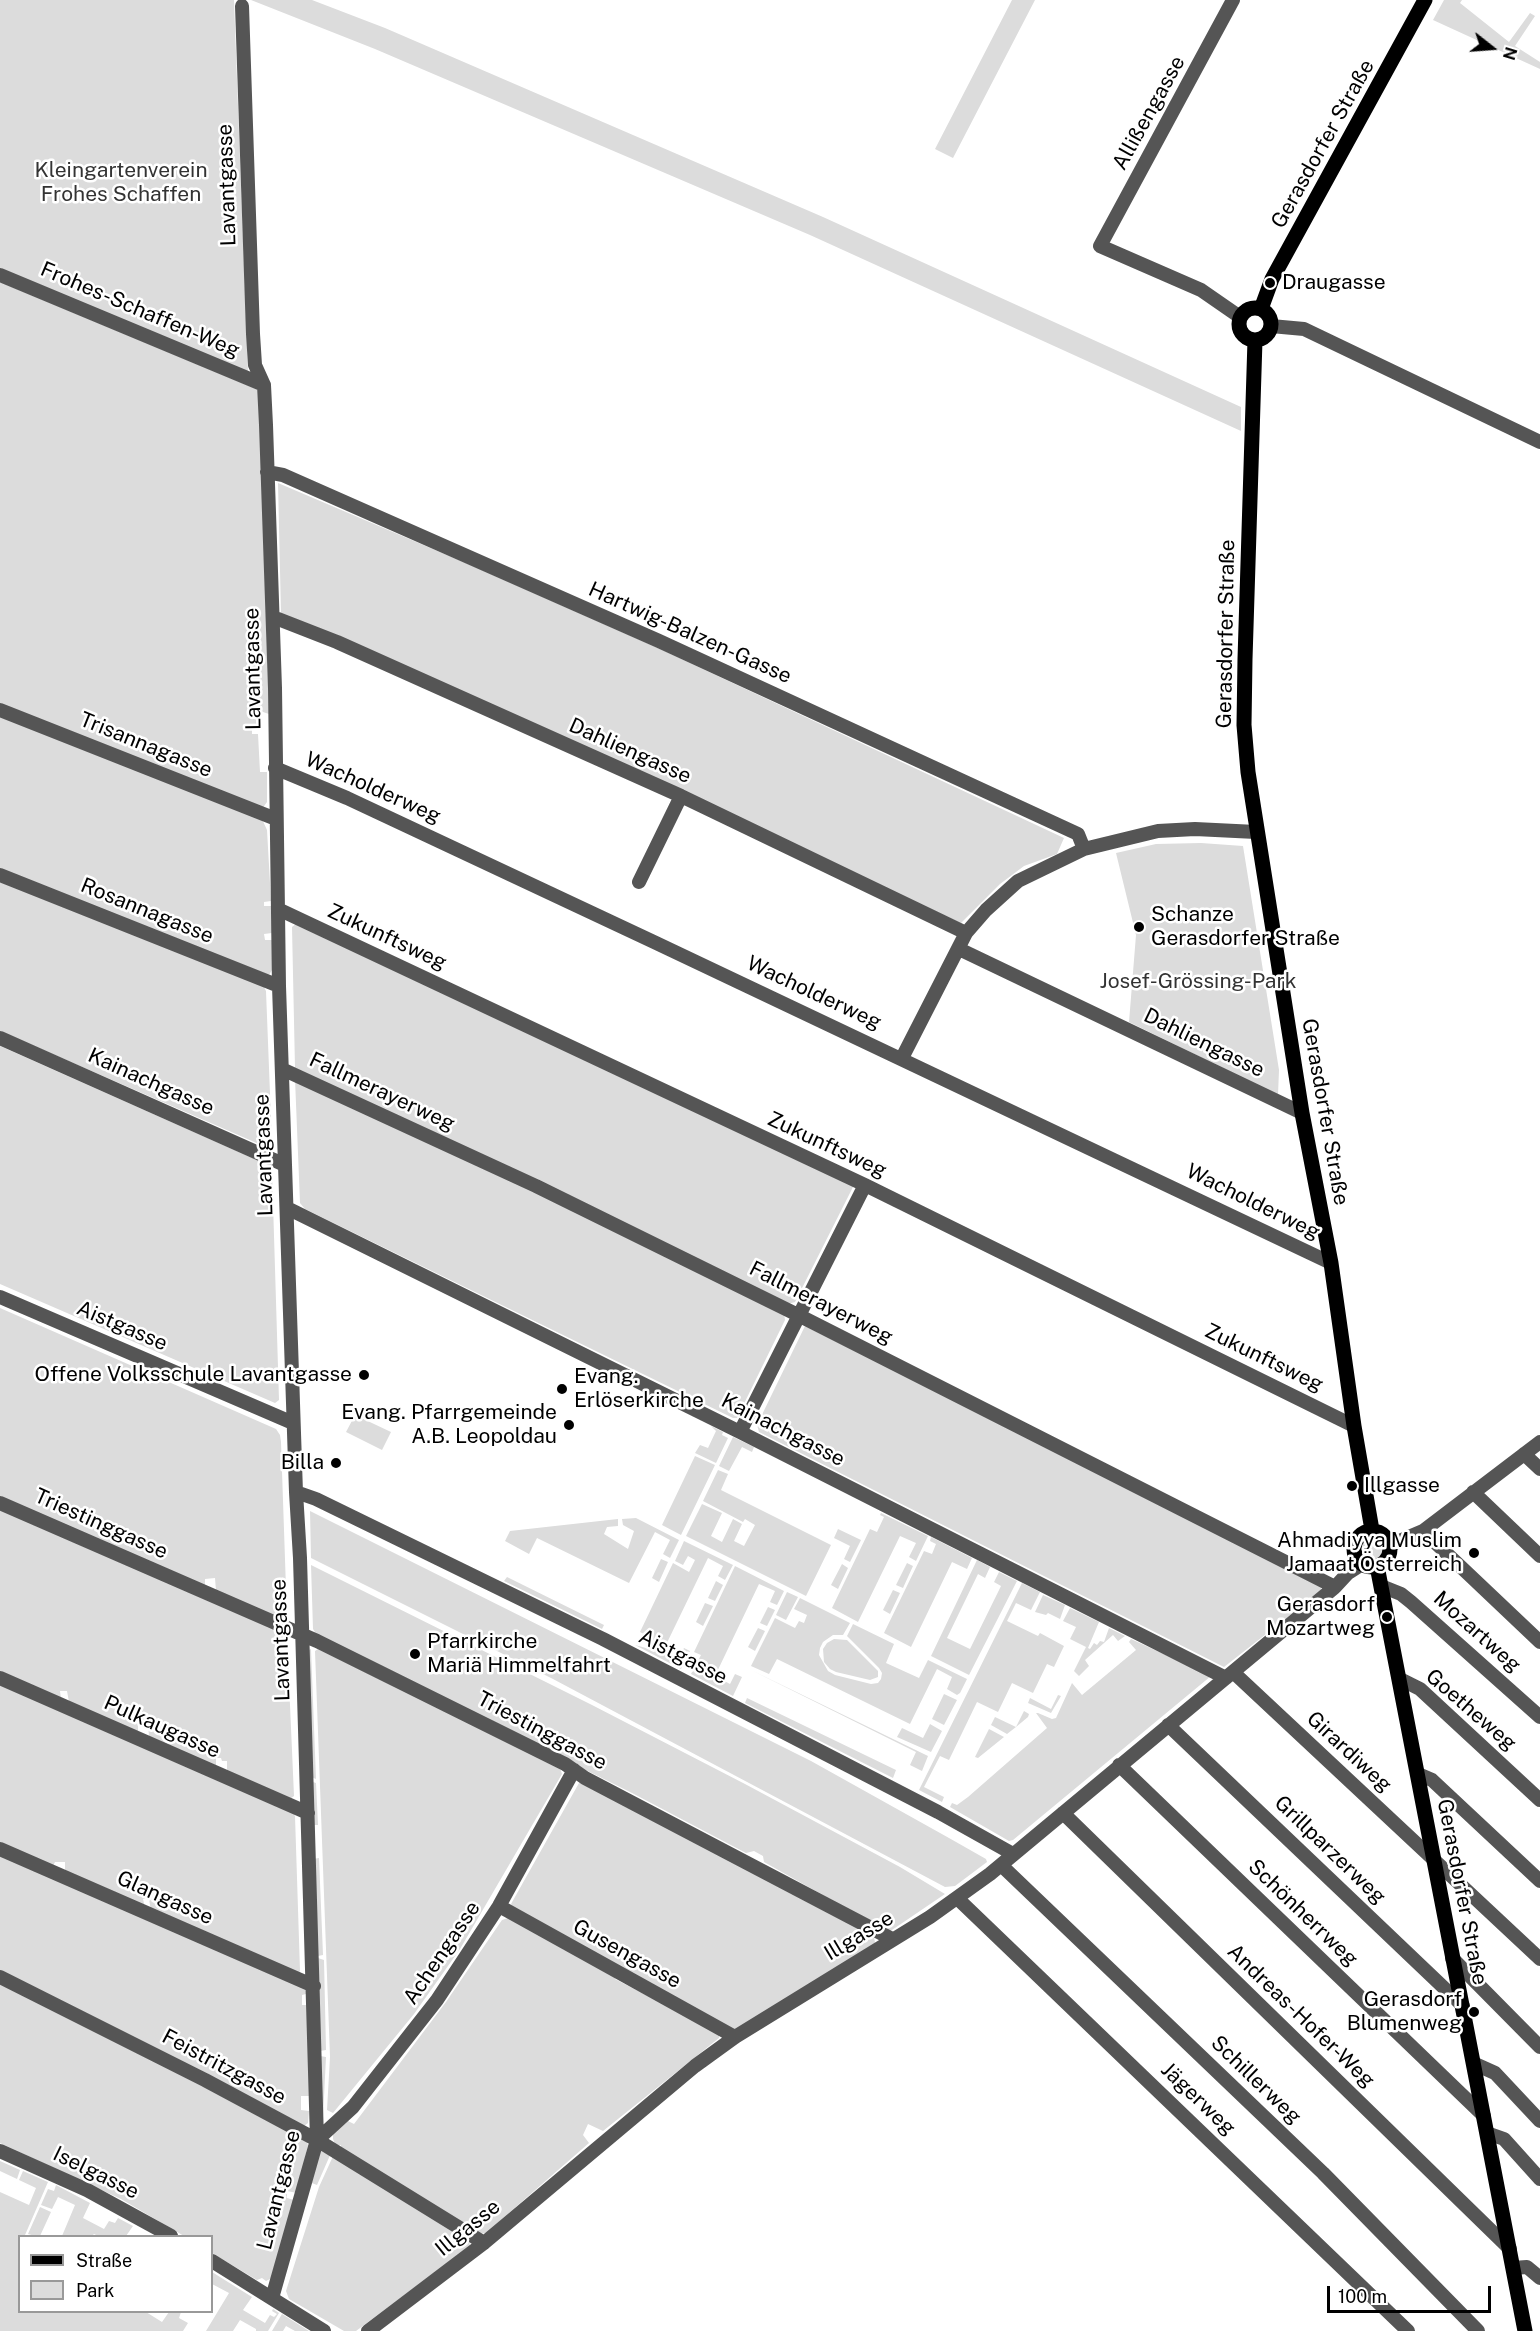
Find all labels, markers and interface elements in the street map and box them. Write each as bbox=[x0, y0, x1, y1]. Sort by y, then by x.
north arrow bbox=[1462, 18, 1522, 78]
text: N bbox=[1499, 45, 1521, 62]
street label: Allißengasse bbox=[1107, 52, 1191, 174]
street label: Gerasdorfer Straße bbox=[1266, 55, 1380, 233]
street label: Lavantgasse bbox=[212, 123, 242, 247]
park label: Kleingartenverein Frohes Schaffen bbox=[35, 158, 207, 208]
street label: Frohes-Schaffen-Weg bbox=[37, 257, 243, 363]
place label: Draugasse bbox=[1282, 270, 1386, 296]
marker: Draugasse bbox=[1263, 276, 1277, 290]
street label: Gerasdorfer Straße bbox=[1212, 539, 1240, 729]
street label: Hartwig-Balzen-Gasse bbox=[585, 577, 795, 689]
street label: Lavantgasse bbox=[239, 608, 267, 730]
street label: Trisannagasse bbox=[76, 707, 216, 783]
street label: Dahliengasse bbox=[565, 713, 695, 789]
street label: Wacholderweg bbox=[301, 747, 445, 829]
street label: Rosannagasse bbox=[77, 873, 217, 949]
street label: Zukunftsweg bbox=[323, 898, 451, 976]
place label: Schanze Gerasdorfer Straße bbox=[1151, 902, 1340, 952]
marker: Schanze Gerasdorfer Straße bbox=[1132, 920, 1146, 934]
street label: Wacholderweg bbox=[743, 951, 885, 1035]
park label: Josef-Grössing-Park bbox=[1100, 969, 1296, 995]
street label: Dahliengasse bbox=[1140, 1003, 1268, 1083]
street label: Gerasdorfer Straße bbox=[1296, 1017, 1354, 1207]
street label: Kainachgasse bbox=[84, 1043, 218, 1121]
street label: Fallmerayerweg bbox=[305, 1047, 459, 1137]
street label: Lavantgasse bbox=[249, 1093, 279, 1217]
street label: Zukunftsweg bbox=[763, 1106, 891, 1184]
street label: Wacholderweg bbox=[1182, 1159, 1324, 1245]
street label: Fallmerayerweg bbox=[745, 1256, 897, 1350]
street label: Aistgasse bbox=[73, 1296, 171, 1356]
street label: Zukunftsweg bbox=[1201, 1318, 1327, 1398]
place label: Offene Volksschule Lavantgasse bbox=[35, 1362, 352, 1388]
place label: Evang. Erlöserkirche bbox=[574, 1364, 704, 1414]
marker: Offene Volksschule Lavantgasse bbox=[357, 1368, 371, 1382]
marker: Evang. Erlöserkirche bbox=[555, 1382, 569, 1396]
street label: Kainachgasse bbox=[717, 1388, 849, 1472]
place label: Evang. Pfarrgemeinde A.B. Leopoldau bbox=[341, 1400, 557, 1450]
marker: Evang. Pfarrgemeinde A.B. Leopoldau bbox=[562, 1418, 576, 1432]
place label: Billa bbox=[281, 1450, 324, 1476]
marker: Billa bbox=[329, 1456, 343, 1470]
place label: Illgasse bbox=[1364, 1473, 1440, 1499]
marker: Illgasse bbox=[1345, 1479, 1359, 1493]
street label: Triestinggasse bbox=[30, 1483, 172, 1565]
place label: Ahmadiyya Muslim Jamaat Österreich bbox=[1277, 1528, 1462, 1578]
marker: Ahmadiyya Muslim Jamaat Österreich bbox=[1467, 1546, 1481, 1560]
street label: Lavantgasse bbox=[266, 1578, 296, 1702]
street label: Mozartweg bbox=[1428, 1586, 1526, 1678]
place label: Gerasdorf Mozartweg bbox=[1266, 1592, 1375, 1642]
marker: Gerasdorf Mozartweg bbox=[1380, 1610, 1394, 1624]
street label: Aistgasse bbox=[634, 1624, 732, 1690]
place label: Pfarrkirche Mariä Himmelfahrt bbox=[427, 1629, 611, 1679]
marker: Pfarrkirche Mariä Himmelfahrt bbox=[408, 1647, 422, 1661]
street label: Goetheweg bbox=[1421, 1664, 1521, 1756]
street label: Triestinggasse bbox=[473, 1686, 611, 1776]
street label: Pulkaugasse bbox=[100, 1690, 224, 1764]
street label: Girardiweg bbox=[1301, 1706, 1397, 1798]
street label: Grillparzerweg bbox=[1269, 1791, 1391, 1909]
street label: Gerasdorfer Straße bbox=[1432, 1797, 1492, 1987]
street label: Schönherrweg bbox=[1243, 1854, 1363, 1972]
street label: Glangasse bbox=[113, 1866, 217, 1930]
street label: Achengasse bbox=[398, 1896, 486, 2010]
street label: Illgasse bbox=[820, 1906, 898, 1966]
street label: Gusengasse bbox=[569, 1914, 685, 1994]
street label: Andreas-Hofer-Weg bbox=[1222, 1939, 1380, 2093]
place label: Gerasdorf Blumenweg bbox=[1347, 1987, 1462, 2037]
marker: Gerasdorf Blumenweg bbox=[1467, 2005, 1481, 2019]
street label: Feistritzgasse bbox=[158, 2024, 290, 2110]
street label: Schillerweg bbox=[1205, 2031, 1307, 2129]
street label: Jägerweg bbox=[1155, 2057, 1241, 2141]
street label: Lavantgasse bbox=[252, 2128, 306, 2252]
street label: Iselgasse bbox=[49, 2141, 143, 2205]
street label: Illgasse bbox=[431, 2194, 505, 2262]
legend bbox=[18, 2235, 213, 2313]
text: Straße bbox=[76, 2250, 132, 2271]
scale bar bbox=[1330, 2274, 1494, 2312]
text: Park bbox=[76, 2280, 114, 2301]
text: 100 m bbox=[1338, 2286, 1387, 2307]

